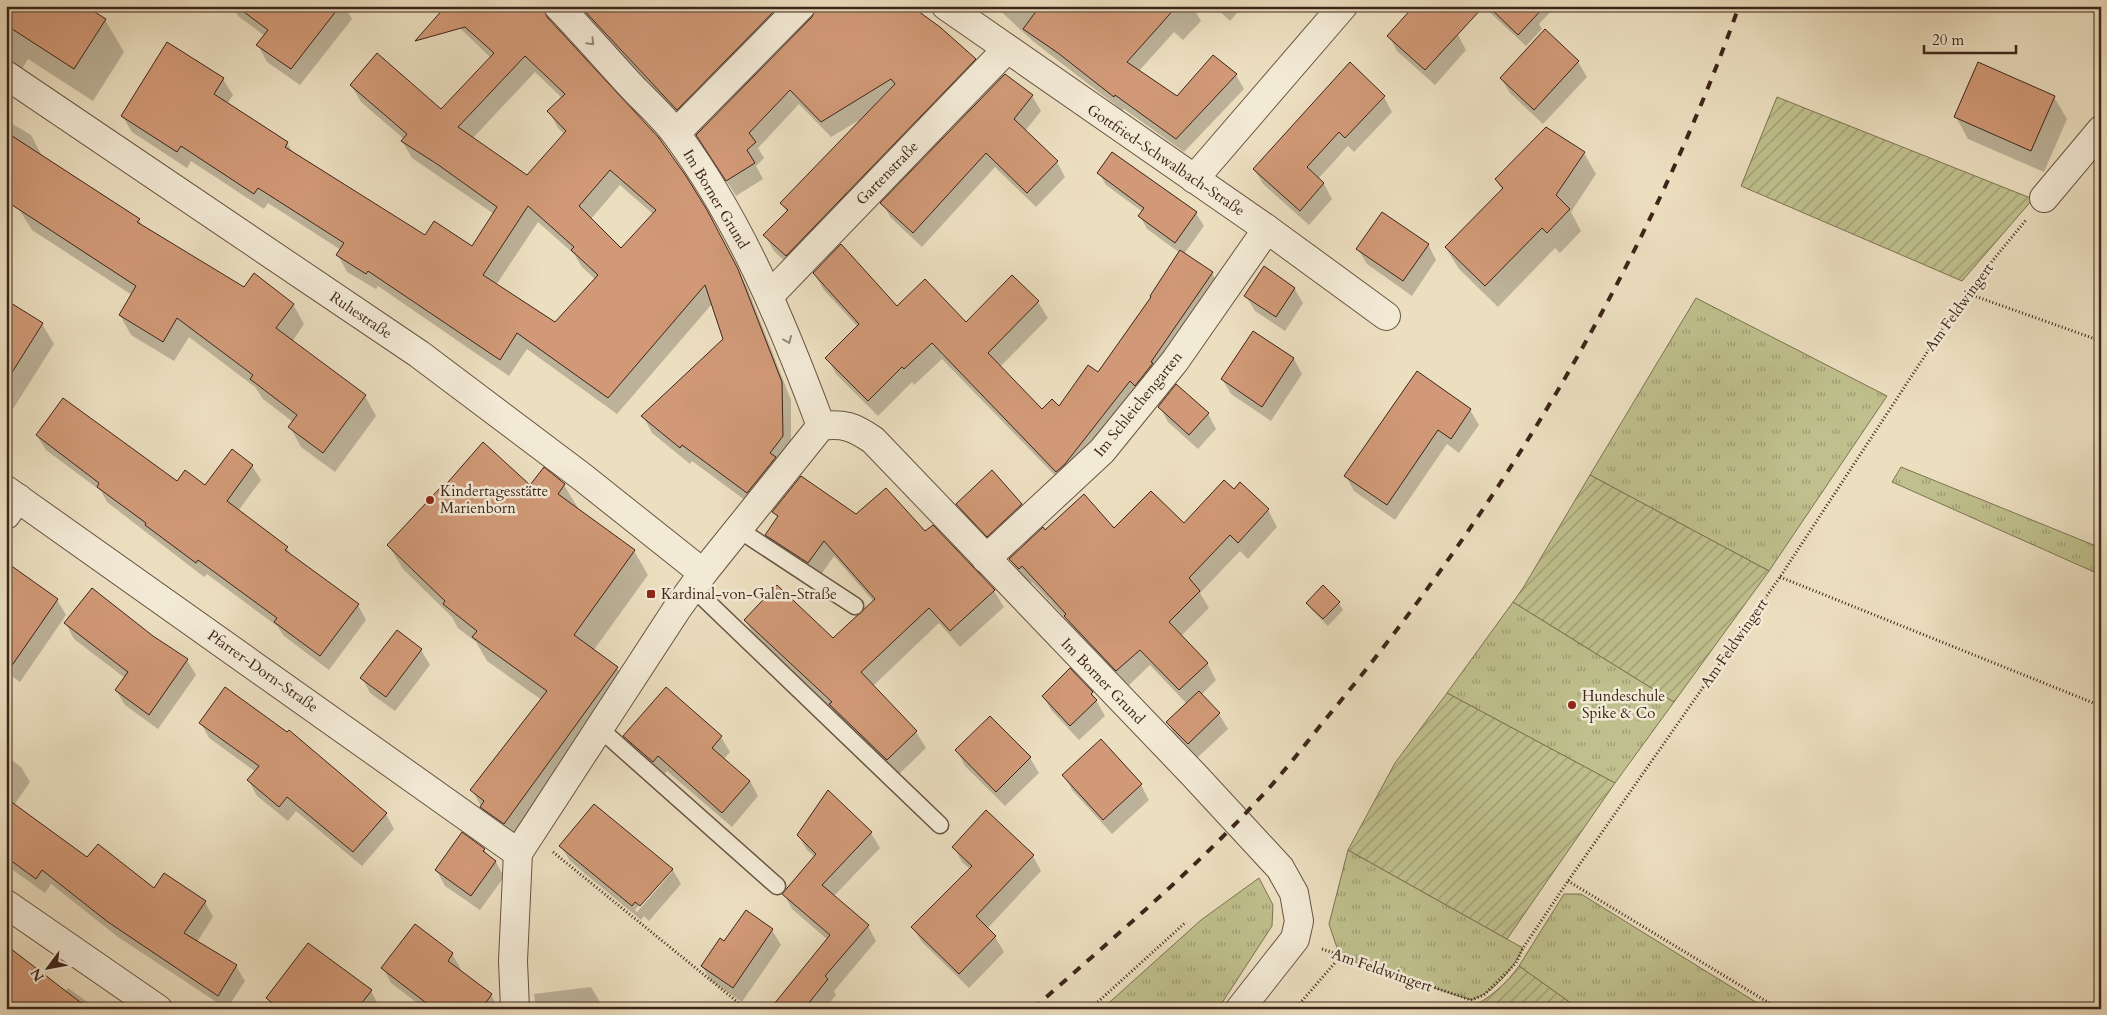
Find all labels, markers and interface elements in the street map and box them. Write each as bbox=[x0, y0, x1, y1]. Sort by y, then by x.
scale bar bbox=[1924, 22, 2017, 54]
text: 20 m bbox=[1932, 30, 1964, 50]
one-way arrow bbox=[585, 36, 594, 45]
street label: Gottfried-Schwalbach-Straße bbox=[1083, 100, 1249, 221]
street label: Gartenstraße bbox=[852, 137, 923, 209]
street label: Im Borner Grund bbox=[678, 146, 754, 252]
street label: Am Feldwingert bbox=[1920, 259, 1998, 355]
street label: Ruhestraße bbox=[326, 287, 396, 343]
one-way arrow bbox=[783, 336, 793, 344]
street label: Im Schleichengarten bbox=[1089, 347, 1187, 461]
place label: Kindertagesstätte Marienborn bbox=[440, 481, 548, 518]
marker: Kindertagesstätte Marienborn bbox=[424, 494, 436, 506]
place label: Kardinal-von-Galen-Straße bbox=[661, 584, 837, 604]
marker: Kardinal-von-Galen-Straße bbox=[645, 588, 657, 600]
street label: Am Feldwingert bbox=[1696, 594, 1772, 692]
street label: Pfarrer-Dorn-Straße bbox=[204, 625, 322, 717]
street label: Im Borner Grund bbox=[1057, 634, 1149, 728]
place label: Hundeschule Spike & Co bbox=[1582, 686, 1665, 723]
marker: Hundeschule Spike & Co bbox=[1566, 699, 1578, 711]
north arrow bbox=[22, 942, 72, 992]
street label: Am Feldwingert bbox=[1329, 943, 1435, 997]
text: N bbox=[26, 964, 49, 985]

